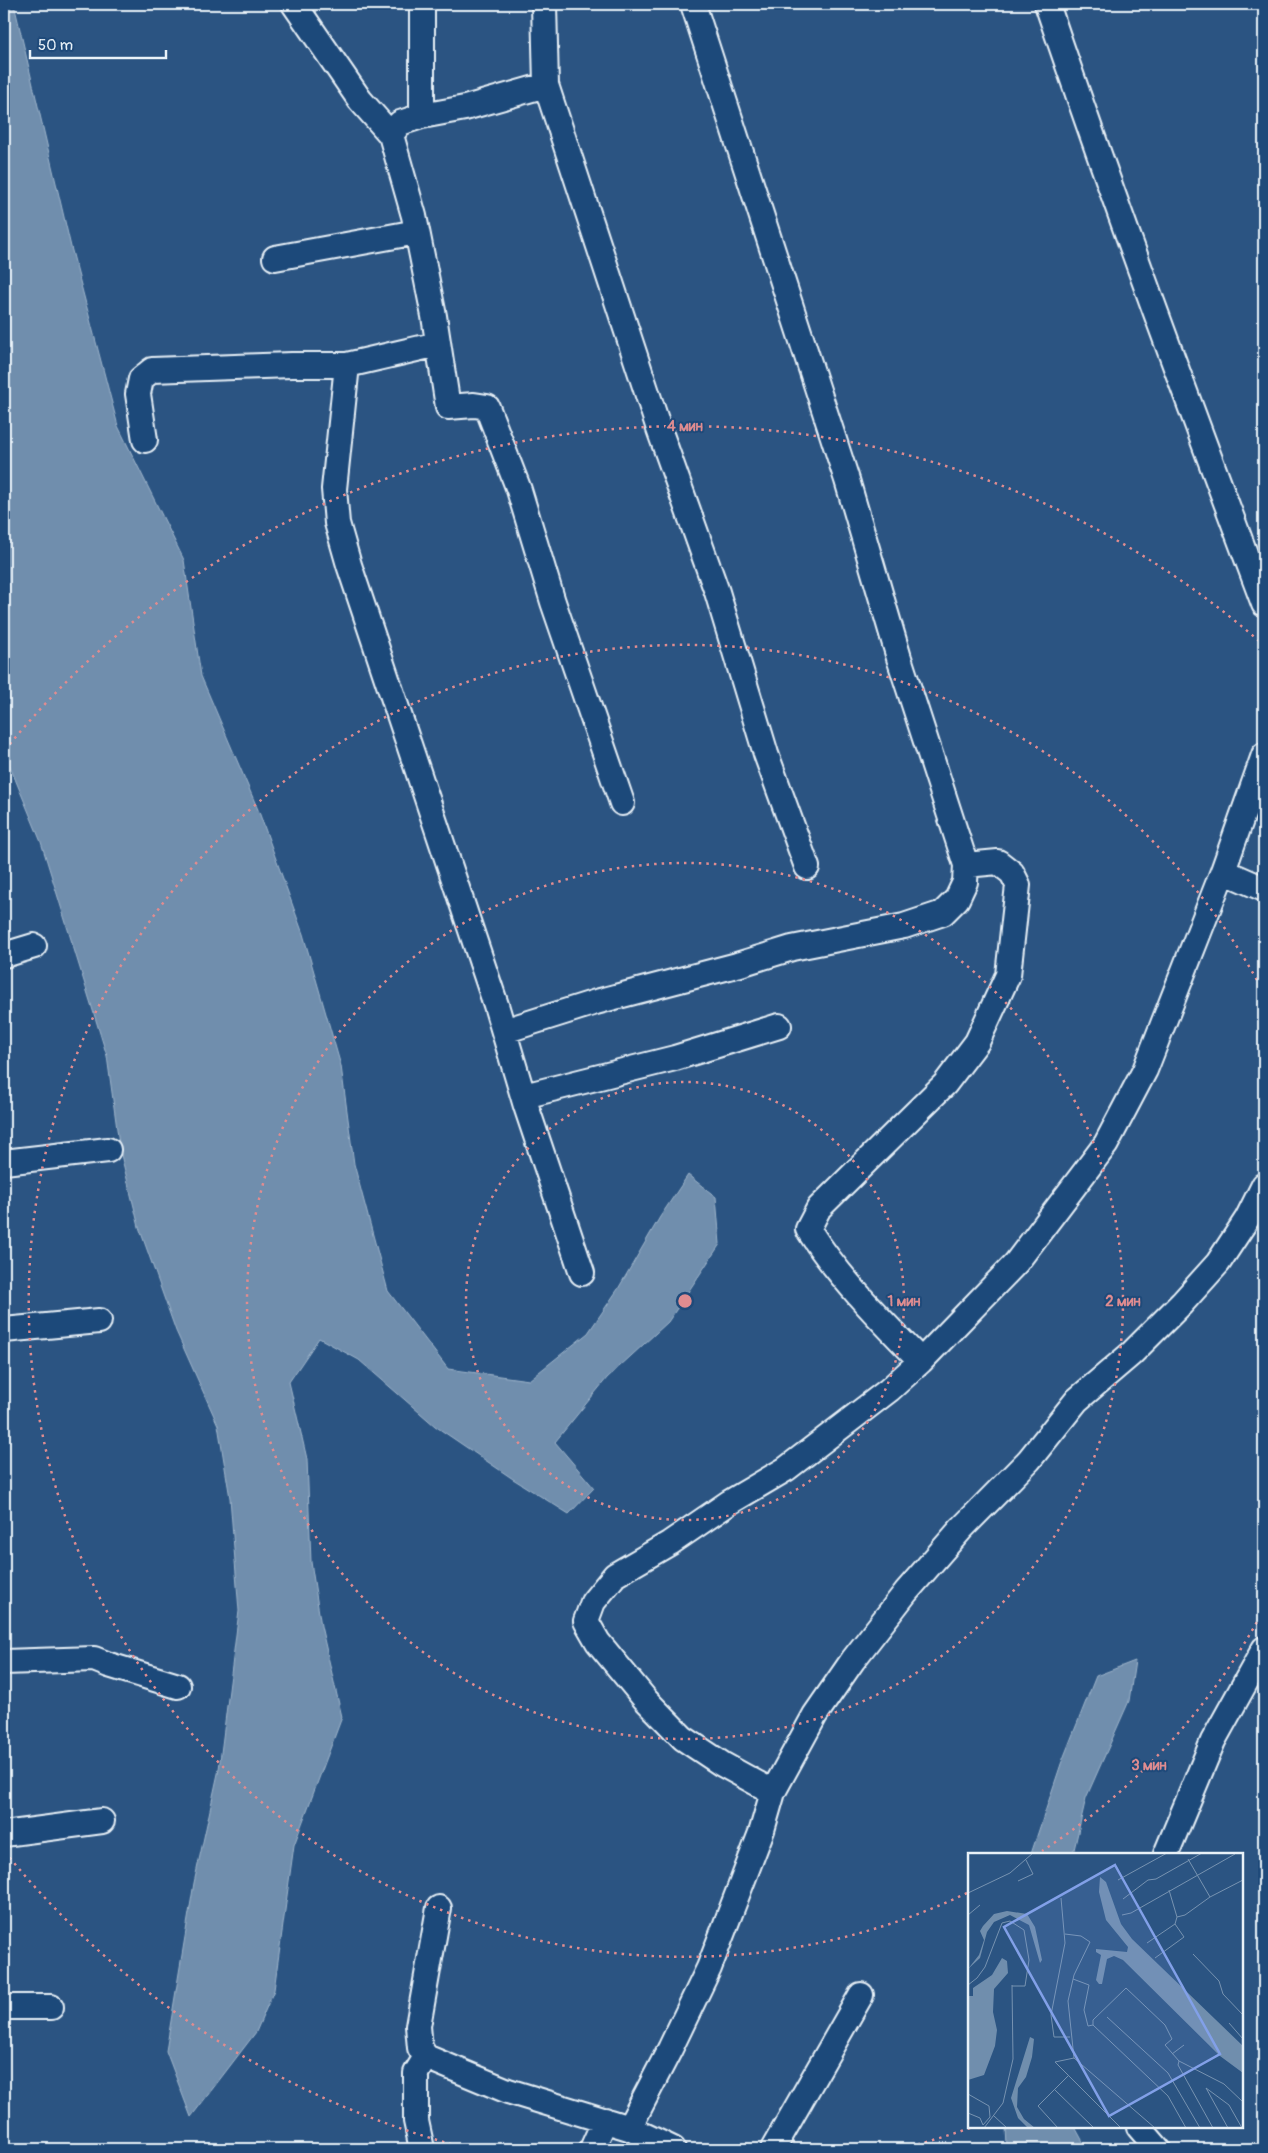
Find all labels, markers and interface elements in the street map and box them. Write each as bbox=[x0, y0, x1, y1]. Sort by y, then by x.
scale bar bbox=[30, 28, 166, 60]
text: 50 m bbox=[38, 36, 73, 55]
text: 4 мин bbox=[667, 417, 704, 436]
centre of rings bbox=[676, 1292, 694, 1310]
text: 1 мин bbox=[887, 1292, 921, 1311]
text: 2 мин bbox=[1105, 1292, 1141, 1311]
text: 3 мин bbox=[1131, 1756, 1167, 1775]
inset map bbox=[968, 1853, 1243, 2128]

